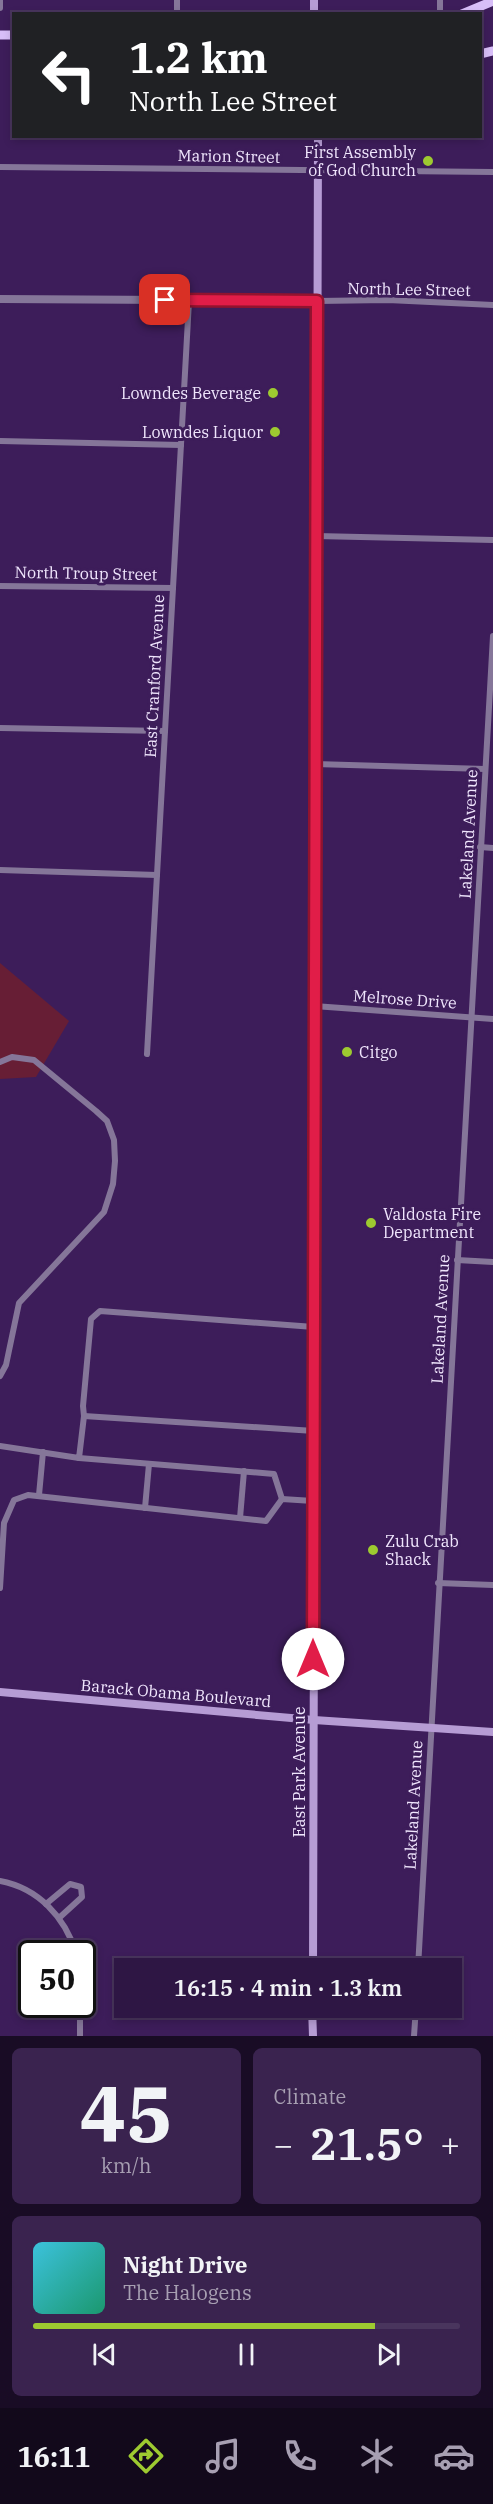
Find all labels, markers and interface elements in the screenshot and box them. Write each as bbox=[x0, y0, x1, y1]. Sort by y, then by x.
text: 1.2 km bbox=[129, 30, 268, 85]
icon: left bbox=[30, 36, 108, 114]
text: North Lee Street bbox=[129, 83, 337, 118]
place label: First Assembly of God Church bbox=[304, 142, 416, 180]
street label: Marion Street bbox=[177, 145, 281, 167]
marker: First Assembly of God Church bbox=[421, 154, 435, 168]
pin bbox=[139, 274, 190, 325]
street label: North Lee Street bbox=[347, 278, 471, 300]
icon: arrive bbox=[148, 283, 181, 316]
place label: Lowndes Beverage bbox=[121, 383, 261, 403]
marker: Lowndes Beverage bbox=[266, 386, 280, 400]
place label: Lowndes Liquor bbox=[142, 422, 263, 442]
marker: Lowndes Liquor bbox=[268, 425, 282, 439]
street label: North Troup Street bbox=[15, 562, 158, 584]
street label: East Cranford Avenue bbox=[140, 594, 168, 758]
street label: Lakeland Avenue bbox=[455, 769, 481, 899]
street label: Melrose Drive bbox=[352, 985, 458, 1013]
place label: Citgo bbox=[359, 1042, 398, 1062]
marker: Citgo bbox=[340, 1045, 354, 1059]
place label: Valdosta Fire Department bbox=[383, 1204, 481, 1242]
marker: Valdosta Fire Department bbox=[364, 1216, 378, 1230]
street label: Lakeland Avenue bbox=[427, 1254, 453, 1384]
place label: Zulu Crab Shack bbox=[385, 1531, 459, 1569]
marker: Zulu Crab Shack bbox=[366, 1543, 380, 1557]
position arrow bbox=[281, 1627, 345, 1691]
street label: Barack Obama Boulevard bbox=[80, 1675, 272, 1711]
street label: East Park Avenue bbox=[289, 1707, 309, 1837]
street label: Lakeland Avenue bbox=[400, 1740, 426, 1870]
speed limit sign: 50 bbox=[18, 1940, 96, 2018]
text: 16:15 · 4 min · 1.3 km bbox=[174, 1973, 402, 2002]
text: 45 bbox=[79, 2062, 173, 2163]
text: Climate bbox=[274, 2083, 346, 2110]
text: 21.5° bbox=[309, 2114, 424, 2172]
text: − bbox=[274, 2123, 293, 2166]
text: + bbox=[440, 2123, 460, 2166]
text: km/h bbox=[101, 2152, 152, 2179]
text: Night Drive bbox=[123, 2250, 248, 2279]
text: The Halogens bbox=[123, 2279, 252, 2306]
icon: previous bbox=[88, 2338, 121, 2371]
icon: pause bbox=[230, 2338, 263, 2371]
icon: next bbox=[372, 2338, 405, 2371]
icon: directions bbox=[125, 2435, 167, 2477]
icon: music bbox=[202, 2435, 244, 2477]
icon: phone bbox=[279, 2435, 321, 2477]
icon: climate bbox=[356, 2435, 398, 2477]
icon: car bbox=[433, 2435, 475, 2477]
text: 16:11 bbox=[18, 2439, 90, 2474]

